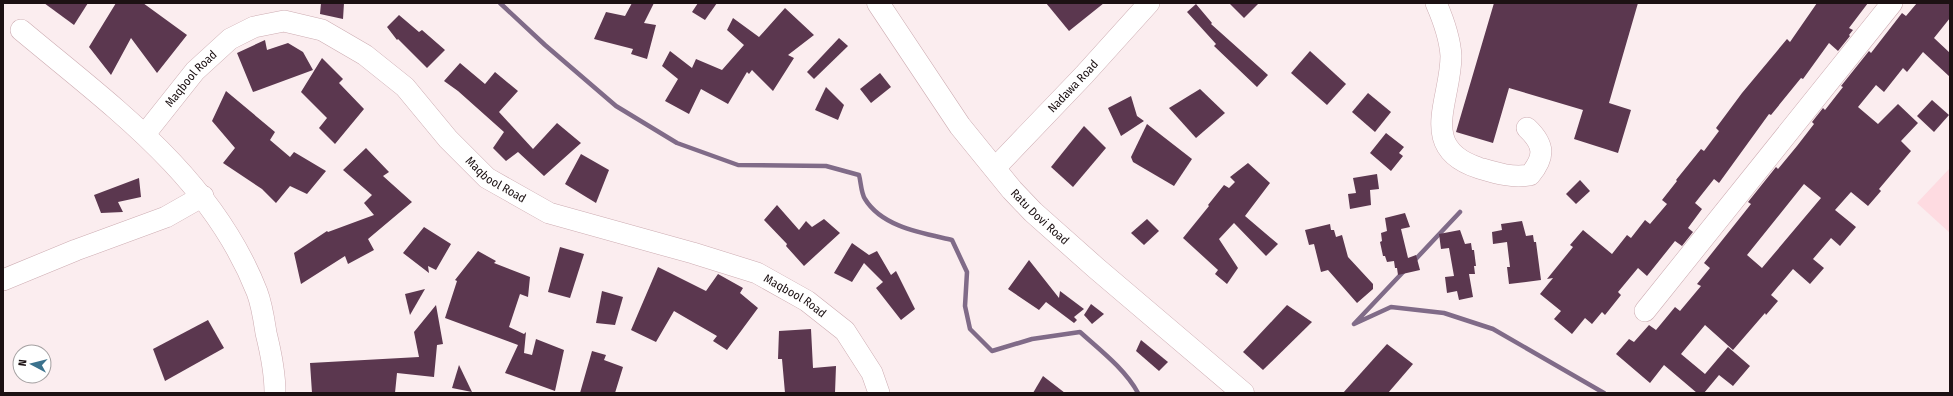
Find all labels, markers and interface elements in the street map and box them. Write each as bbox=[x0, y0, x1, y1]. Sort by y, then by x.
street label: Maqbool Road bbox=[162, 48, 220, 110]
street label: Nadawa Road bbox=[1045, 57, 1101, 115]
street label: Maqbool Road bbox=[463, 154, 528, 205]
street label: Ratu Dovi Road bbox=[1008, 186, 1072, 248]
street label: Maqbool Road bbox=[761, 271, 829, 320]
north arrow bbox=[12, 344, 52, 384]
text: N bbox=[16, 359, 29, 367]

